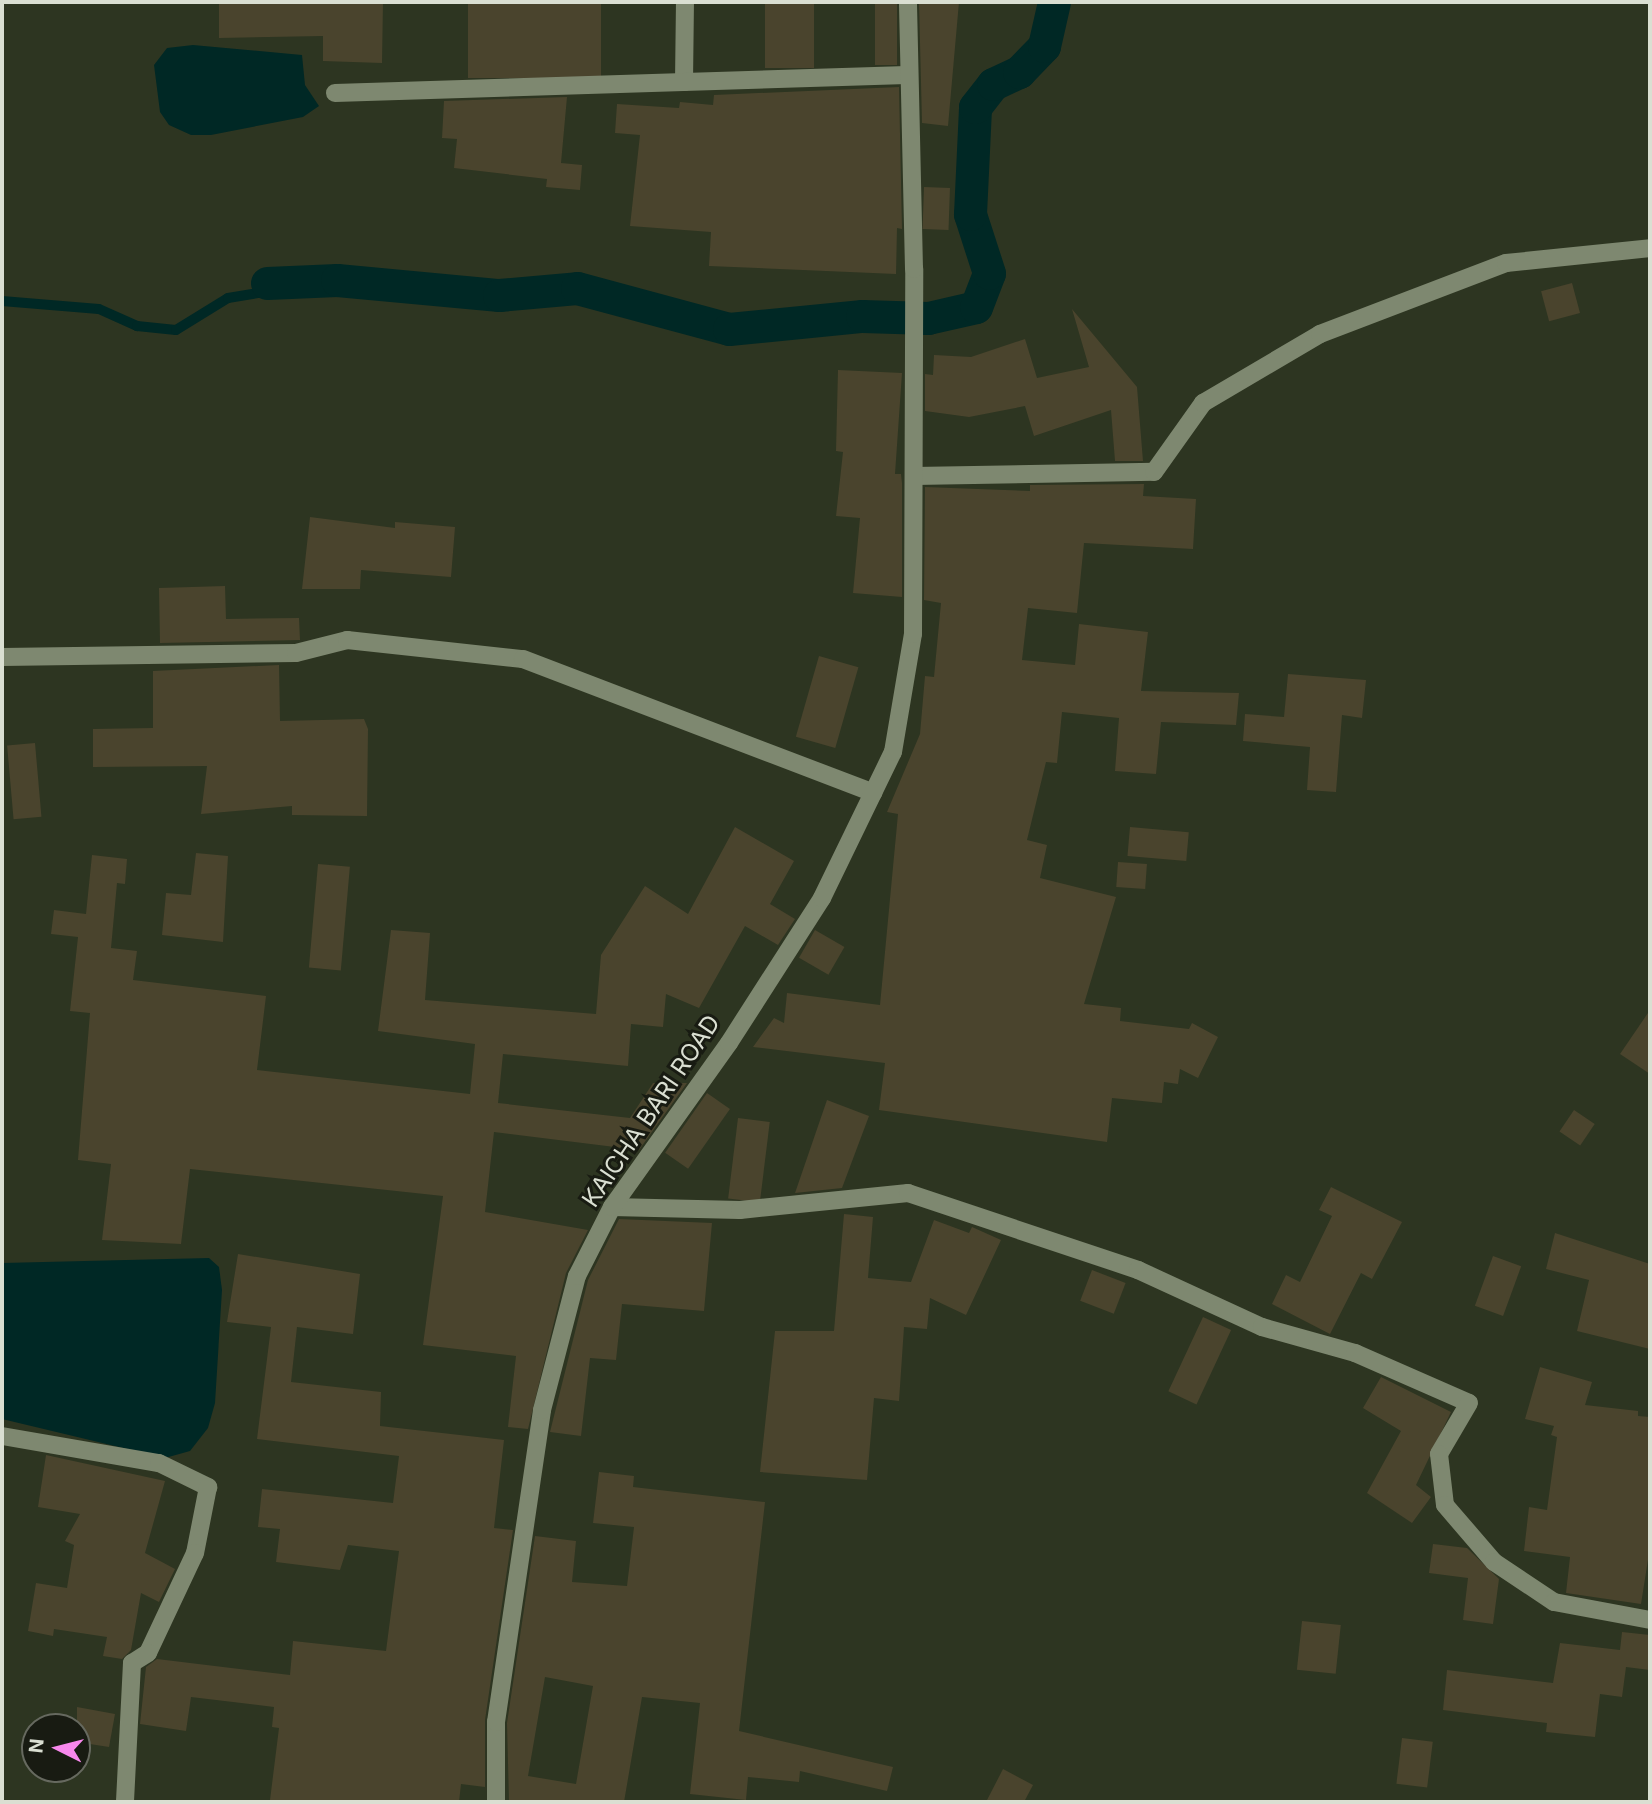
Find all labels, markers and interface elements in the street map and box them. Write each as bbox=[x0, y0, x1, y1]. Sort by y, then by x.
street label: KAICHA BARI ROAD bbox=[576, 1009, 726, 1213]
north arrow bbox=[21, 1713, 91, 1783]
text: N bbox=[24, 1738, 49, 1754]

